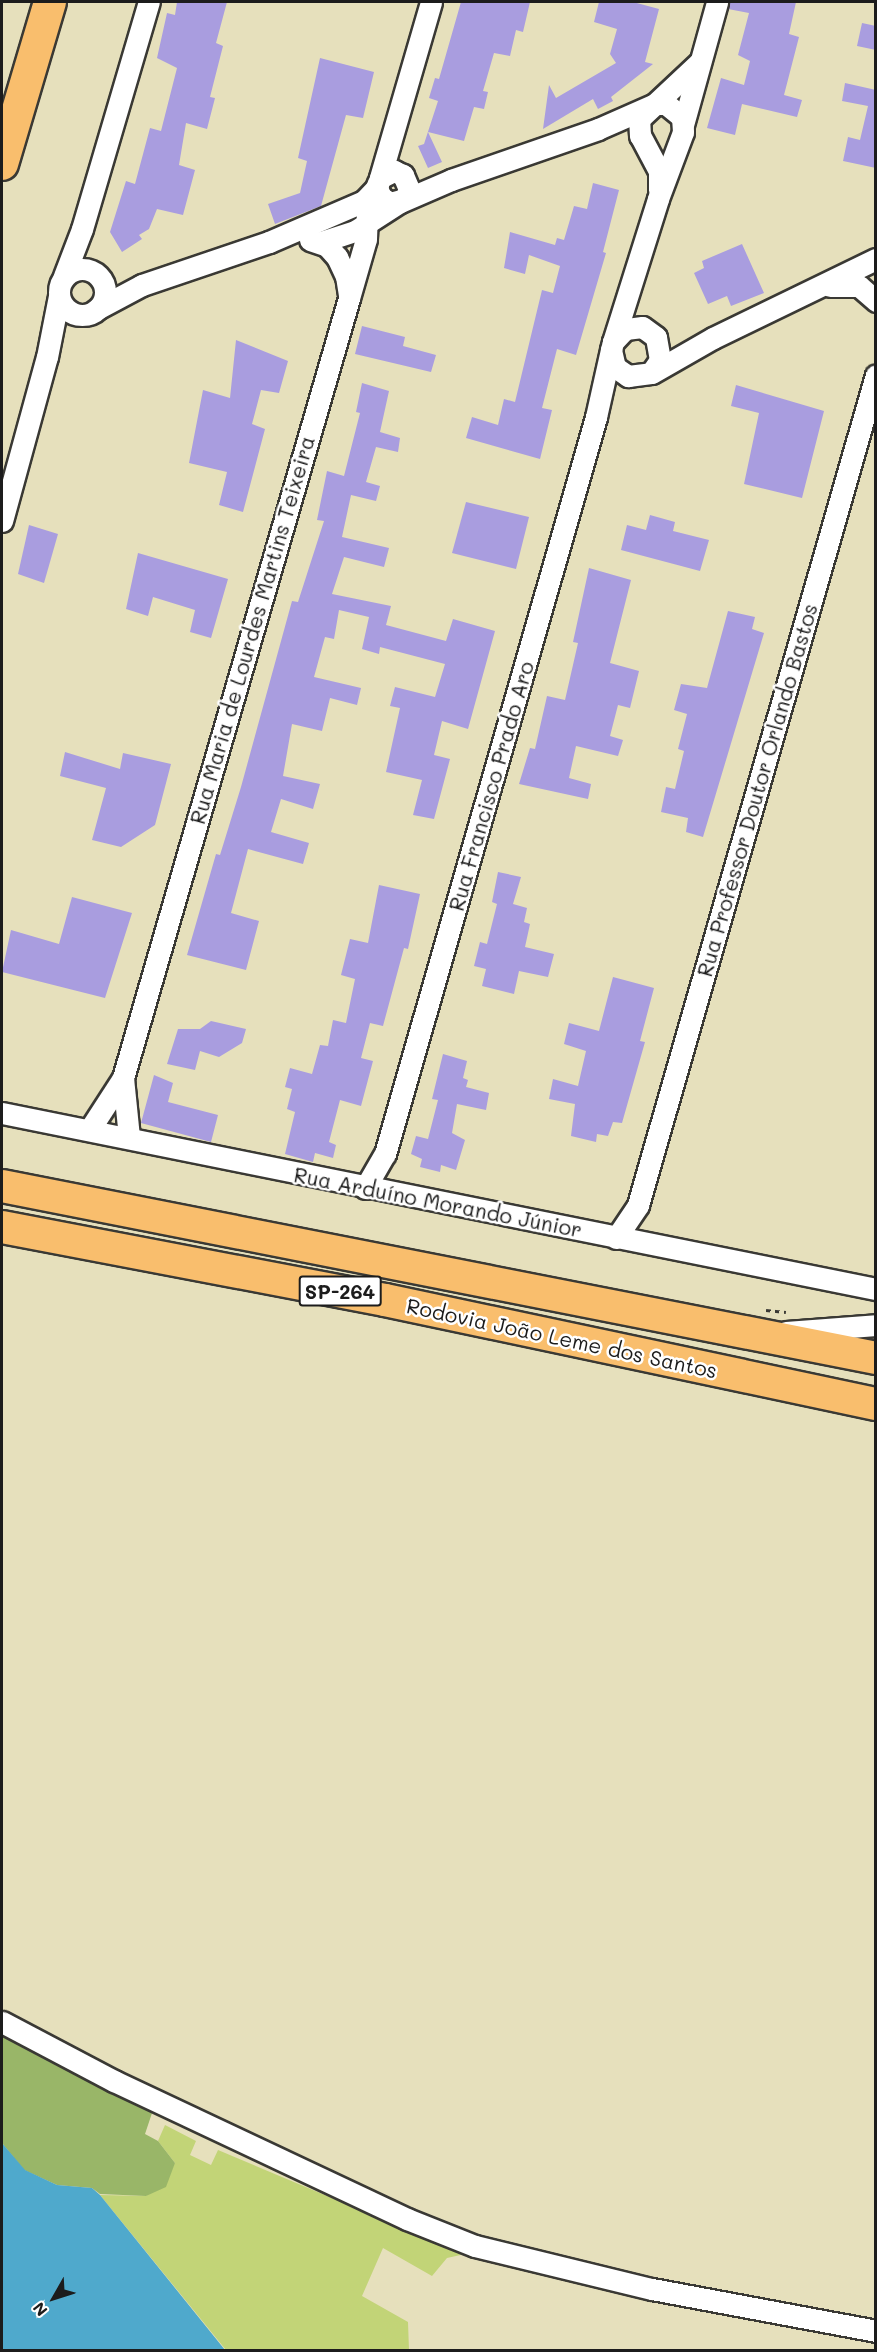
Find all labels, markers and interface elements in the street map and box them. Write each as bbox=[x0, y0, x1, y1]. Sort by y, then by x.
street label: Rua Maria de Lourdes Martins Teixeira bbox=[184, 433, 320, 827]
street label: Rua Professor Doutor Orlando Bastos bbox=[692, 600, 822, 980]
street label: Rua Francisco Prado Aro bbox=[443, 658, 539, 914]
street label: Rua Arduíno Morando Júnior bbox=[292, 1162, 584, 1242]
road number: SP-264 bbox=[298, 1274, 382, 1308]
street label: Rodovia João Leme dos Santos bbox=[404, 1293, 720, 1383]
north arrow bbox=[24, 2268, 84, 2328]
text: N bbox=[28, 2298, 52, 2321]

